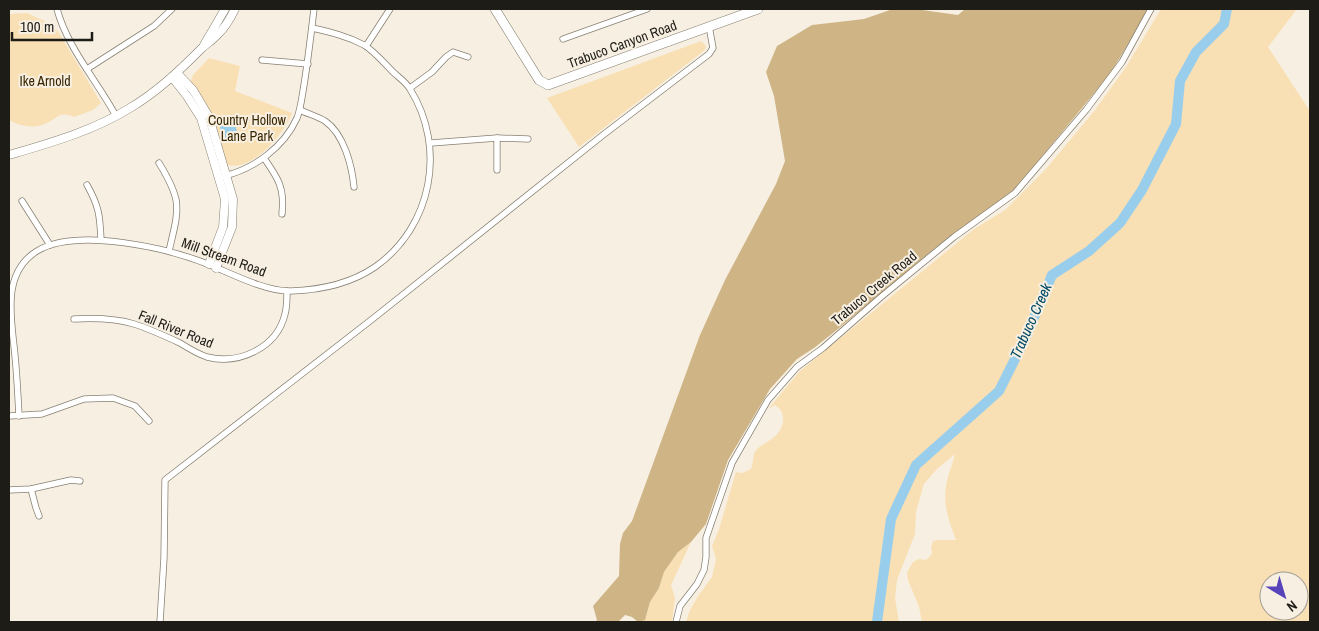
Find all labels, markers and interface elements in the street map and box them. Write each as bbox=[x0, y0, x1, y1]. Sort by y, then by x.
scale bar bbox=[12, 10, 92, 42]
text: 100 m bbox=[20, 16, 54, 37]
street label: Trabuco Canyon Road bbox=[565, 16, 679, 72]
park label: Ike Arnold bbox=[19, 72, 71, 90]
park label: Country Hollow Lane Park bbox=[208, 111, 287, 145]
street label: Mill Stream Road bbox=[179, 233, 269, 281]
street label: Trabuco Creek Road bbox=[828, 247, 920, 329]
water label: Trabuco Creek bbox=[1005, 279, 1057, 362]
street label: Fall River Road bbox=[136, 306, 216, 352]
north arrow bbox=[1259, 571, 1309, 621]
text: N bbox=[1283, 597, 1301, 616]

